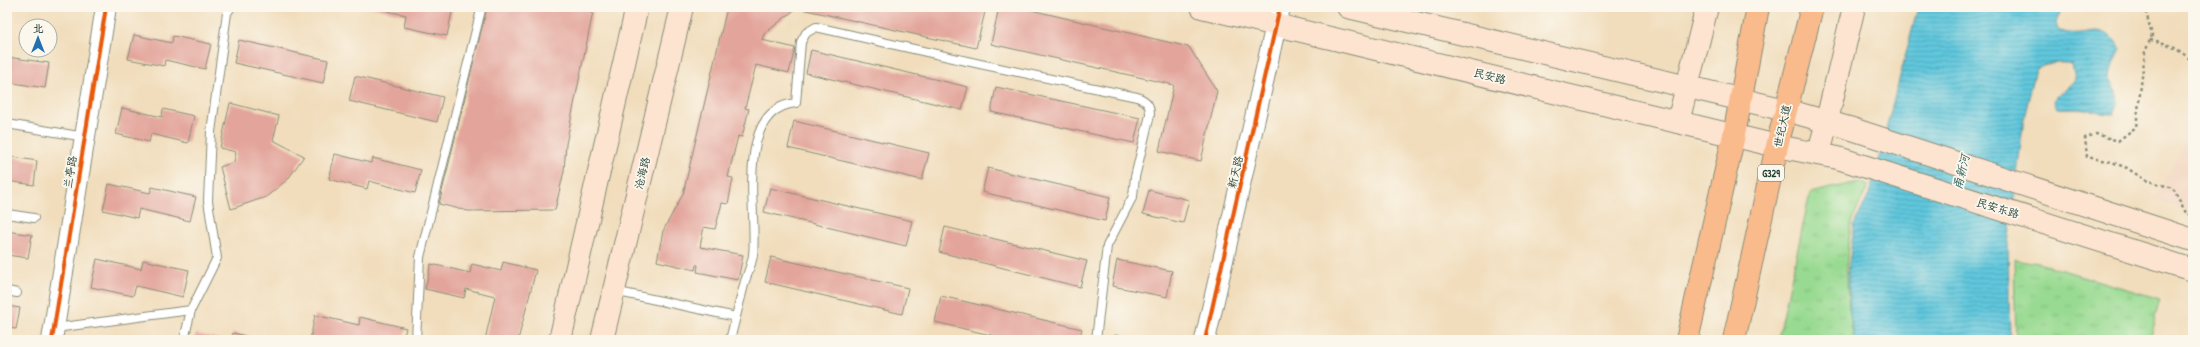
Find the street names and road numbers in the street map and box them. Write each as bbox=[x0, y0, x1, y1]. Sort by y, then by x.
street label: 民安路 bbox=[1472, 65, 1508, 87]
street label: 世纪大道 bbox=[1770, 103, 1794, 149]
street label: 新天路 bbox=[1224, 154, 1246, 190]
street label: 兰亭路 bbox=[61, 155, 79, 189]
street label: 沧海路 bbox=[631, 155, 653, 191]
road number: G329 bbox=[1758, 165, 1784, 181]
street label: 民安东路 bbox=[1975, 195, 2021, 221]

